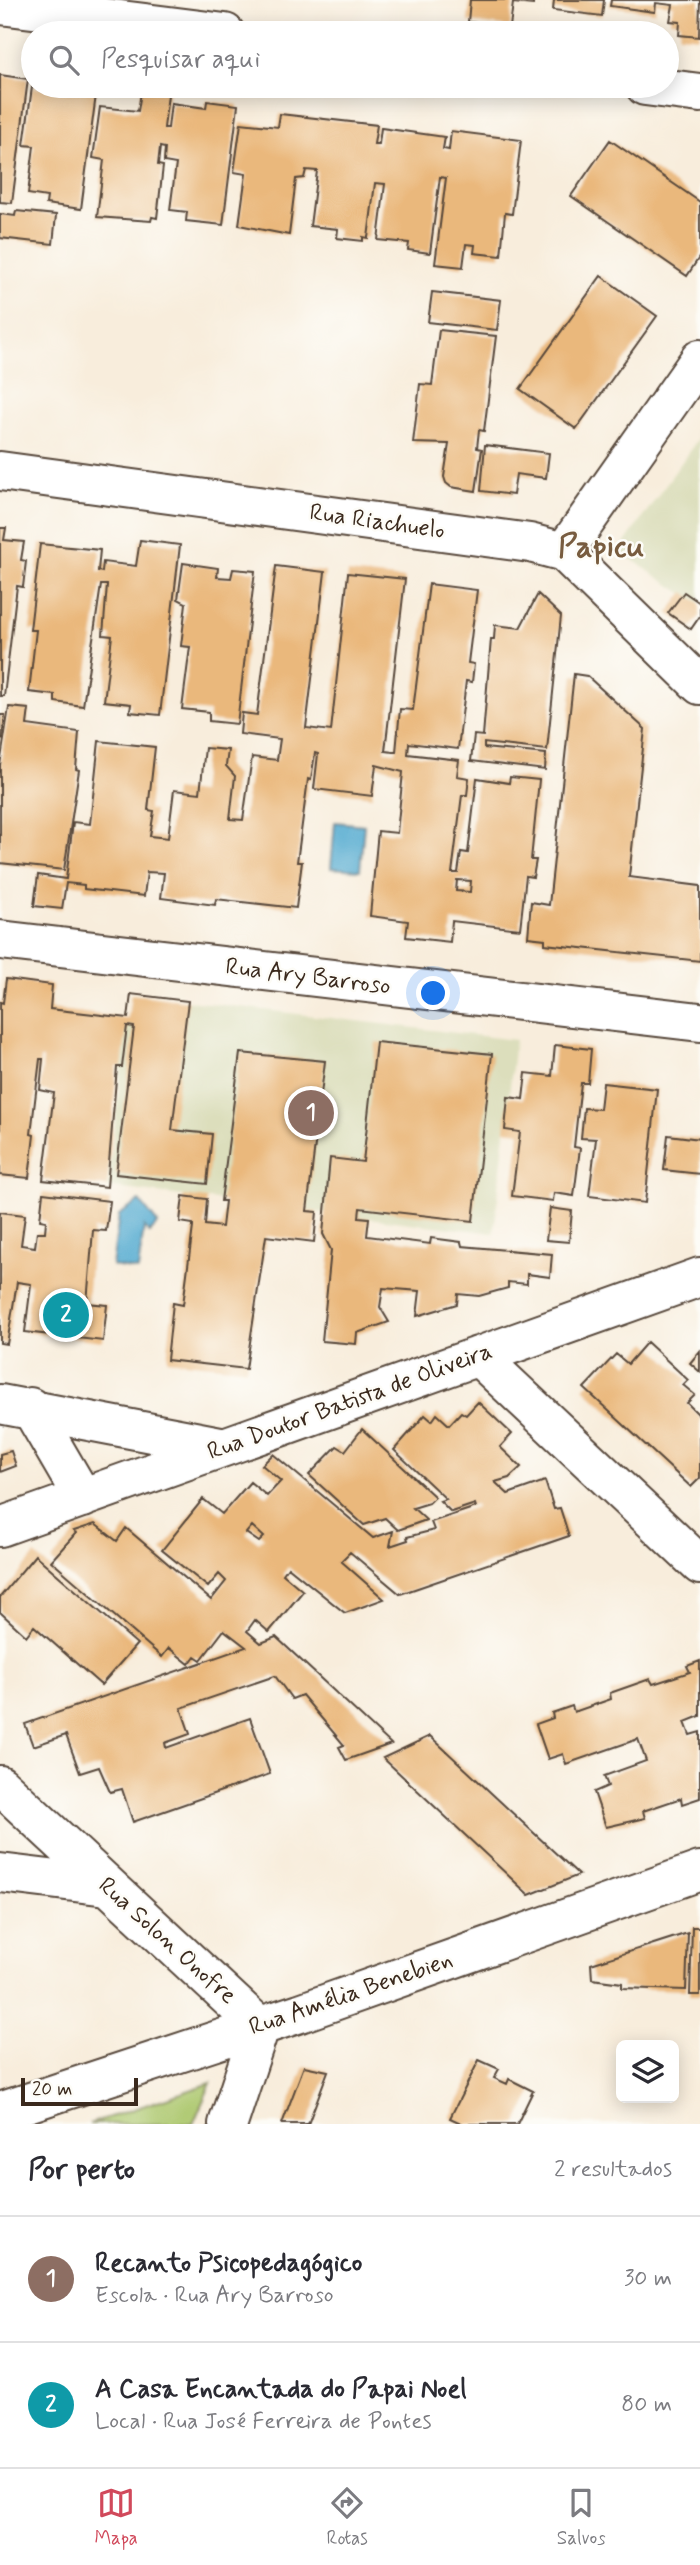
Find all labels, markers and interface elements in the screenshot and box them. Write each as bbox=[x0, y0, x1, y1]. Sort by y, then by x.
search box bbox=[21, 21, 679, 98]
icon: search bbox=[45, 41, 83, 79]
text: Pesquisar aqui bbox=[101, 43, 260, 77]
street label: Rua Riachuelo bbox=[307, 497, 447, 547]
district label: Papicu bbox=[558, 526, 644, 568]
street label: Rua Ary Barroso bbox=[224, 952, 392, 1002]
your location bbox=[416, 976, 450, 1010]
pin: 1 bbox=[288, 1087, 334, 1139]
pin: 2 bbox=[43, 1289, 89, 1341]
street label: Rua Doutor Batista de Oliveira bbox=[203, 1336, 497, 1468]
street label: Rua Solon Onofre bbox=[91, 1871, 243, 2012]
street label: Rua Amélia Benebien bbox=[245, 1945, 457, 2043]
map controls bbox=[616, 2040, 679, 2103]
button: layers bbox=[616, 2040, 679, 2103]
scale bar bbox=[21, 2075, 138, 2107]
text: 20 m bbox=[32, 2077, 72, 2102]
text: Por perto bbox=[28, 2150, 135, 2189]
text: 2 resultados bbox=[554, 2155, 672, 2185]
text: Recanto Psicopedagógico bbox=[95, 2247, 362, 2281]
text: 1 bbox=[46, 2264, 56, 2294]
text: 30 m bbox=[624, 2264, 672, 2294]
text: Escola · Rua Ary Barroso bbox=[95, 2281, 334, 2311]
text: A Casa Encantada do Papai Noel bbox=[95, 2373, 467, 2407]
text: 2 bbox=[45, 2390, 57, 2420]
text: 80 m bbox=[621, 2390, 672, 2420]
text: Local · Rua José Ferreira de Pontes bbox=[95, 2407, 432, 2437]
tab: Mapa bbox=[94, 2484, 138, 2551]
tab: Rotas bbox=[326, 2484, 368, 2551]
tab: Salvos bbox=[557, 2484, 606, 2551]

